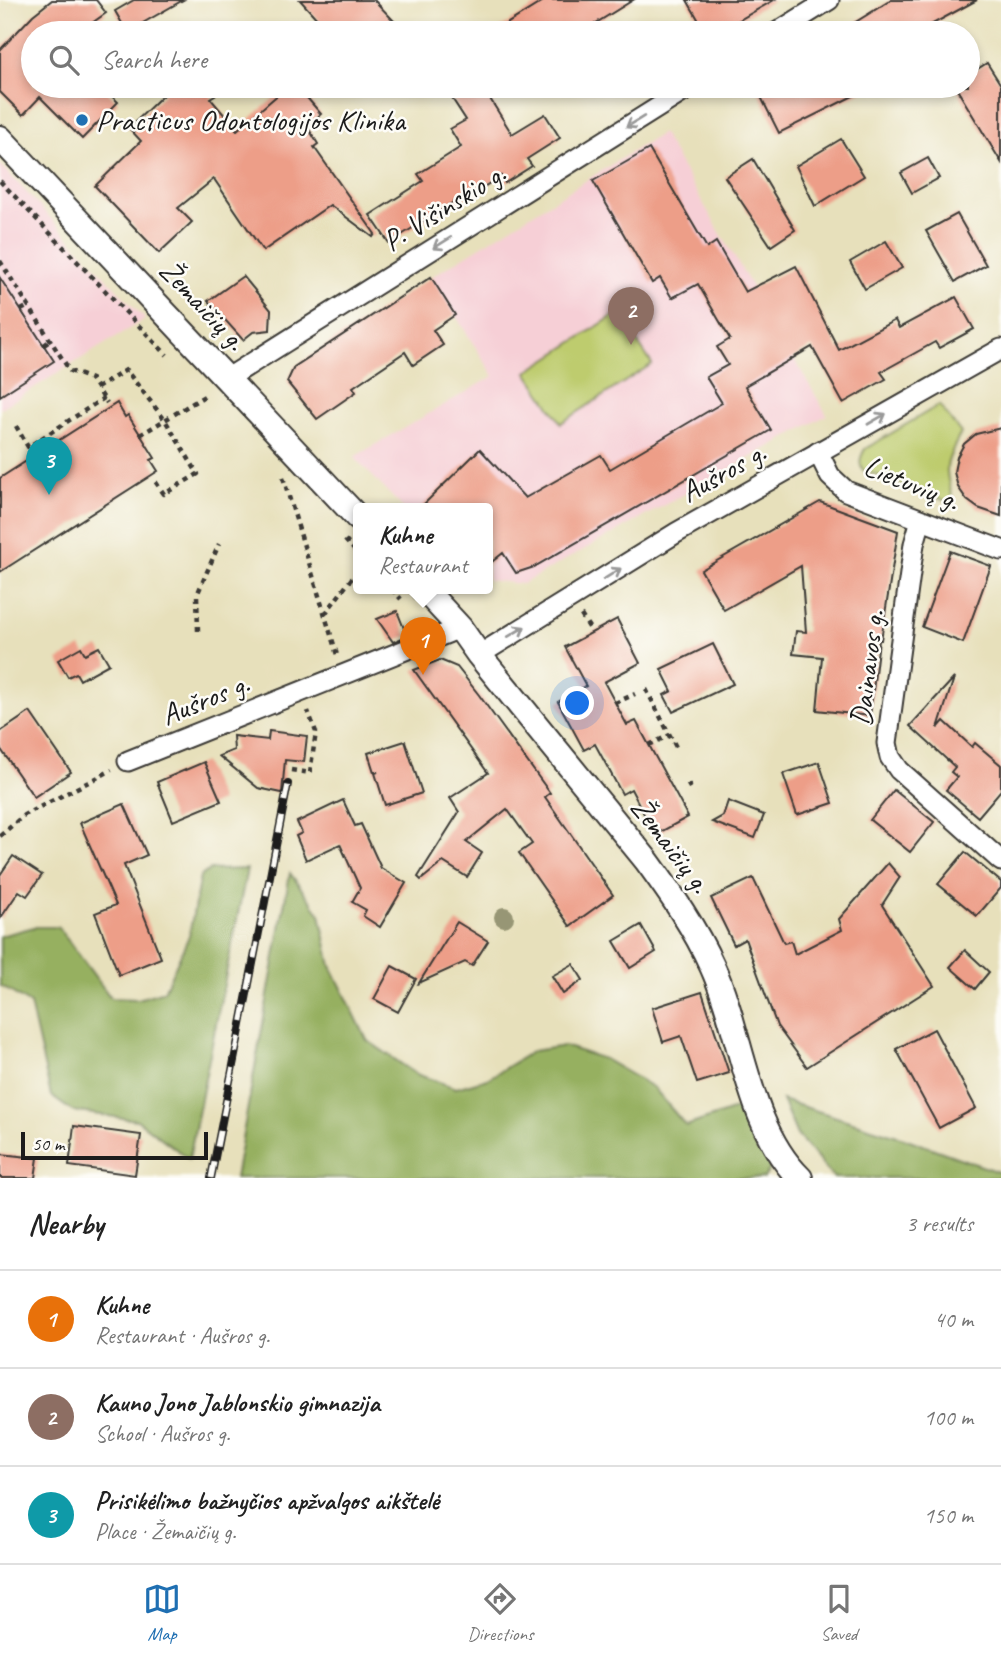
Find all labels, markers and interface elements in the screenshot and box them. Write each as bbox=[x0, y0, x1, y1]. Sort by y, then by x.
search box bbox=[21, 21, 980, 98]
icon: search bbox=[45, 41, 83, 79]
text: Search here bbox=[101, 43, 207, 76]
place label: Practicus Odontologijos Klinika bbox=[96, 101, 407, 139]
marker: Practicus Odontologijos Klinika bbox=[74, 112, 90, 128]
one-way arrow bbox=[625, 116, 645, 130]
street label: P. Višinskio g. bbox=[375, 154, 513, 260]
one-way arrow bbox=[433, 236, 452, 251]
street label: Žemaičių g. bbox=[151, 251, 255, 359]
pin: 2 bbox=[608, 287, 654, 345]
one-way arrow bbox=[866, 412, 887, 425]
street label: Aušros g. bbox=[674, 433, 772, 511]
pin: 3 bbox=[26, 437, 72, 495]
street label: Lietuvių g. bbox=[859, 447, 966, 519]
popup bbox=[353, 503, 493, 594]
text: Kuhne bbox=[378, 518, 433, 551]
text: Restaurant bbox=[378, 551, 468, 580]
one-way arrow bbox=[601, 566, 621, 580]
street label: Dainavos g. bbox=[841, 608, 893, 728]
pin: 1 bbox=[400, 617, 446, 675]
one-way arrow bbox=[506, 625, 526, 639]
street label: Aušros g. bbox=[155, 664, 255, 734]
your location bbox=[560, 686, 594, 720]
street label: Žemaičių g. bbox=[622, 789, 720, 901]
scale bar bbox=[21, 1129, 208, 1161]
text: 50 m bbox=[32, 1132, 64, 1156]
text: Nearby bbox=[28, 1205, 104, 1243]
text: 3 results bbox=[906, 1209, 973, 1238]
text: Kuhne bbox=[95, 1288, 149, 1321]
text: 1 bbox=[46, 1305, 56, 1334]
text: 40 m bbox=[934, 1305, 973, 1334]
text: Restaurant · Aušros g. bbox=[95, 1321, 270, 1350]
text: Kauno Jono Jablonskio gimnazija bbox=[95, 1386, 380, 1419]
text: 2 bbox=[46, 1403, 56, 1432]
text: 100 m bbox=[924, 1403, 973, 1432]
text: School · Aušros g. bbox=[95, 1419, 230, 1448]
text: Prisikėlimo bažnyčios apžvalgos aikštelė bbox=[95, 1484, 439, 1517]
text: 3 bbox=[46, 1501, 56, 1530]
text: 150 m bbox=[924, 1501, 973, 1530]
text: Place · Žemaičių g. bbox=[95, 1517, 236, 1546]
tab: Map bbox=[143, 1580, 181, 1646]
tab: Directions bbox=[467, 1580, 534, 1646]
tab: Saved bbox=[820, 1580, 858, 1646]

